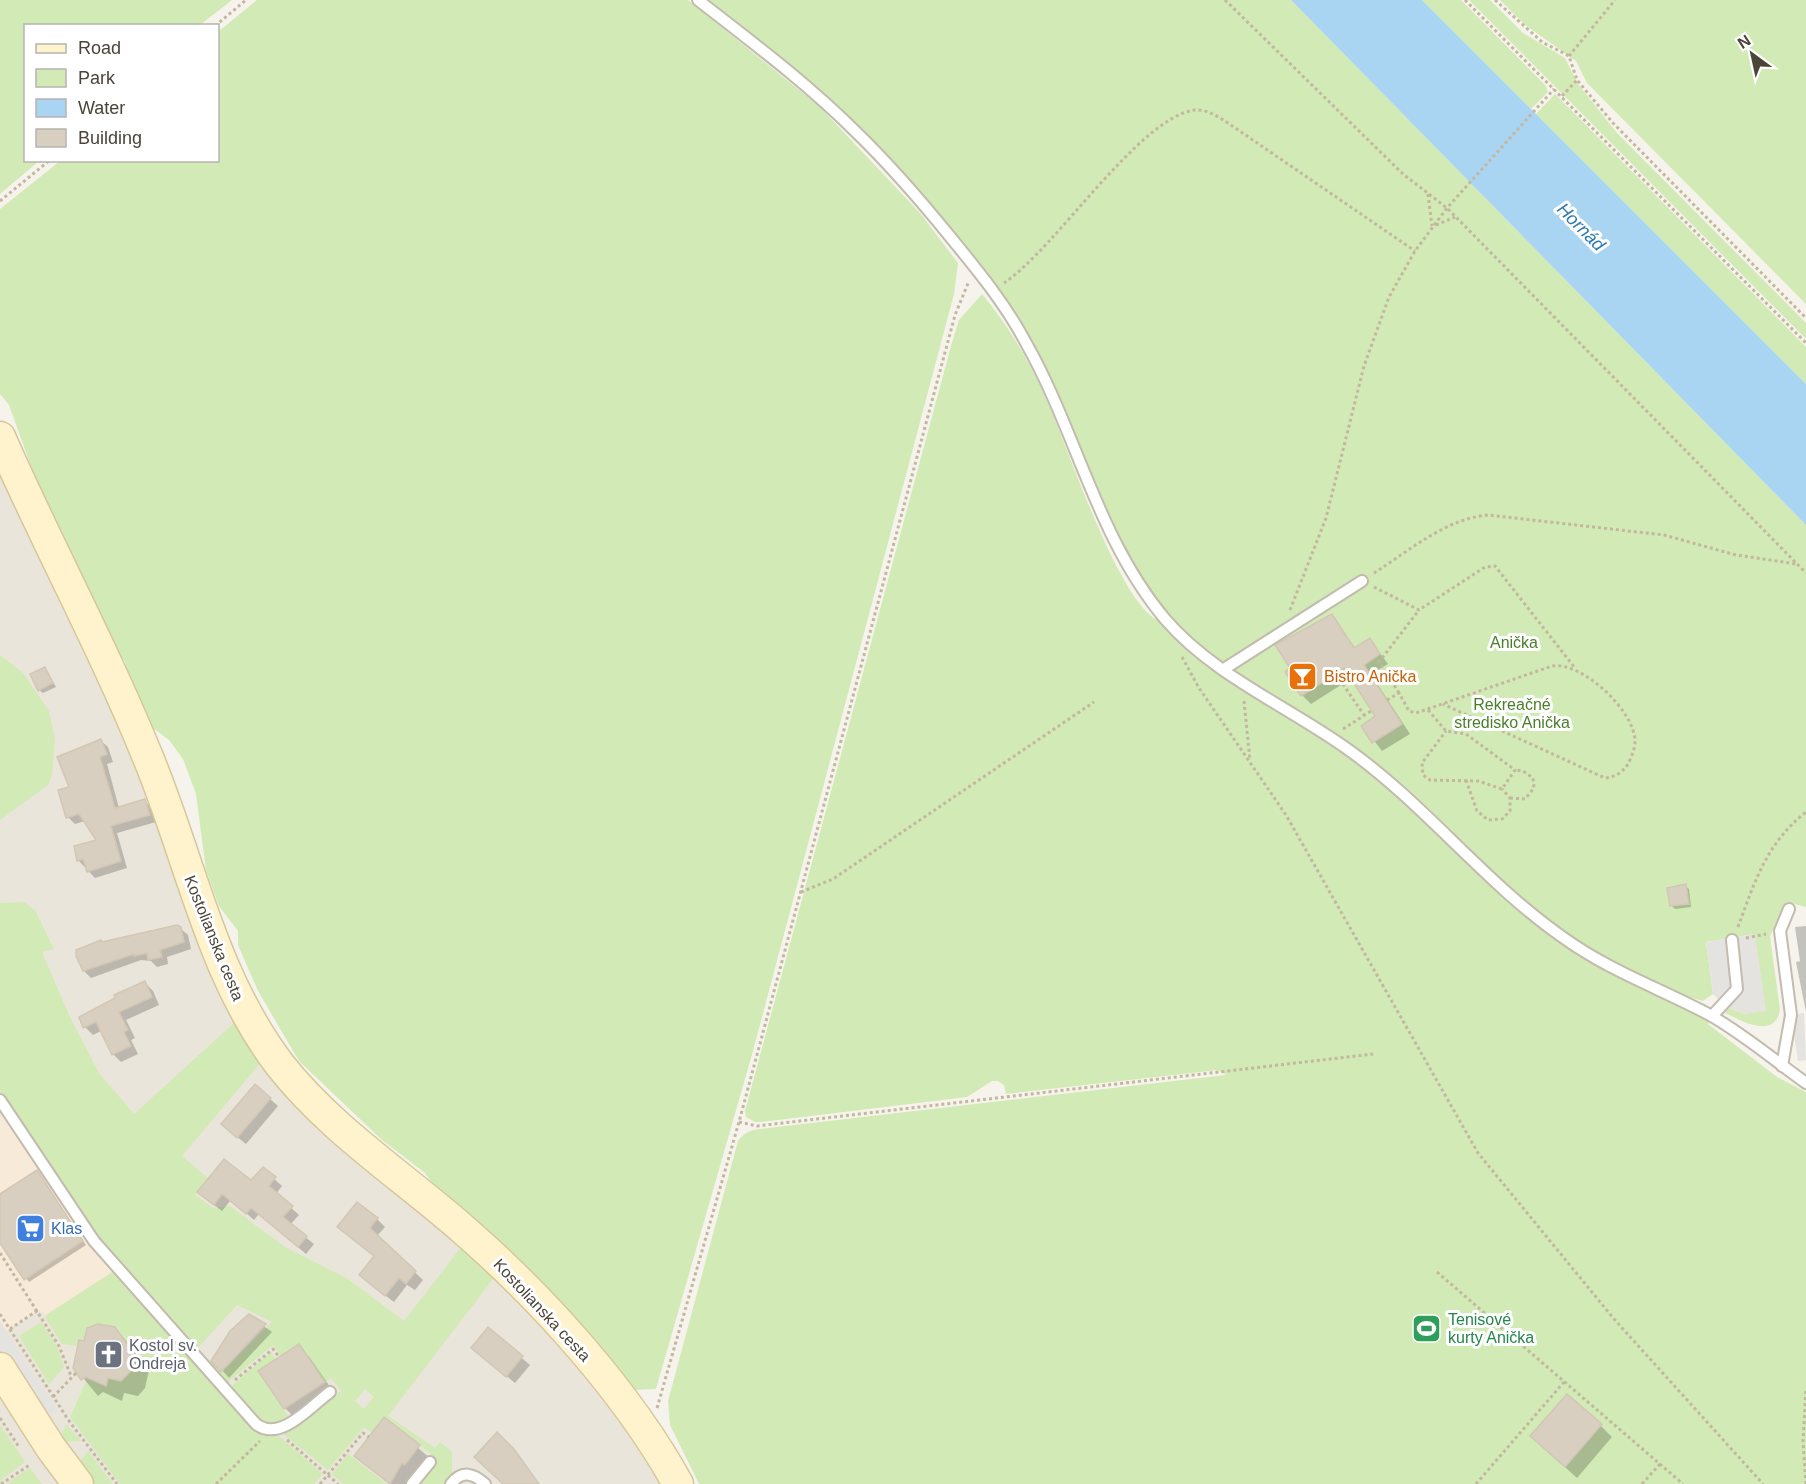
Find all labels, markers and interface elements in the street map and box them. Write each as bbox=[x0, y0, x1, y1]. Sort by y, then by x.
legend bbox=[24, 24, 219, 162]
north arrow bbox=[1722, 24, 1782, 84]
text: N bbox=[1735, 32, 1754, 52]
text: Road bbox=[78, 38, 121, 58]
text: Park bbox=[78, 68, 116, 88]
text: Water bbox=[78, 98, 125, 118]
text: Building bbox=[78, 128, 142, 148]
water label: Hornád bbox=[1553, 199, 1610, 256]
park label: Anička bbox=[1490, 634, 1538, 651]
bar icon: Bistro Anička bbox=[1287, 660, 1319, 692]
place label: Bistro Anička bbox=[1324, 668, 1417, 685]
park label: Rekreačné stredisko Anička bbox=[1454, 696, 1570, 731]
street label: Kostolianska cesta bbox=[181, 873, 247, 1003]
supermarket icon: Klas bbox=[14, 1212, 46, 1244]
place label: Klas bbox=[51, 1220, 82, 1237]
street label: Kostolianska cesta bbox=[490, 1255, 594, 1365]
place label: Tenisové kurty Anička bbox=[1448, 1311, 1534, 1346]
sports icon: Tenisové kurty Anička bbox=[1411, 1312, 1443, 1344]
place label: Kostol sv. Ondreja bbox=[129, 1337, 197, 1372]
church icon: Kostol sv. Ondreja bbox=[92, 1338, 124, 1370]

